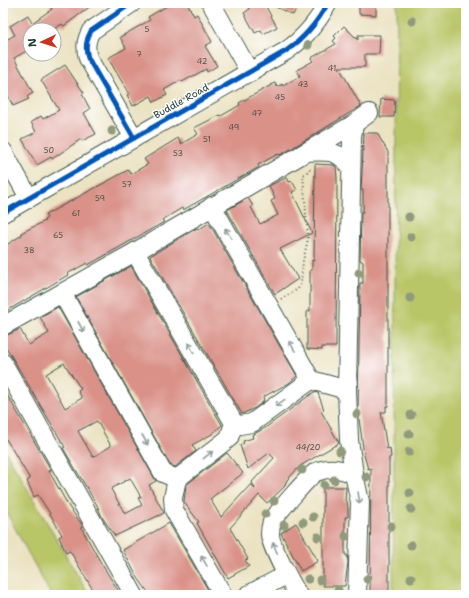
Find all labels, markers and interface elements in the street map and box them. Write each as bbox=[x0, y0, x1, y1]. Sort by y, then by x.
north arrow bbox=[22, 22, 62, 62]
house number: 5 bbox=[145, 24, 150, 35]
text: N bbox=[25, 38, 40, 48]
house number: 7 bbox=[136, 49, 142, 60]
house number: 42 bbox=[197, 56, 208, 67]
house number: 41 bbox=[328, 63, 336, 74]
house number: 43 bbox=[298, 79, 308, 90]
street label: Buddle Road bbox=[151, 80, 212, 122]
house number: 45 bbox=[275, 92, 285, 103]
house number: 47 bbox=[252, 108, 263, 119]
house number: 49 bbox=[229, 122, 239, 133]
house number: 51 bbox=[203, 134, 211, 145]
house number: 50 bbox=[44, 145, 54, 156]
house number: 53 bbox=[173, 148, 183, 159]
house number: 57 bbox=[122, 179, 132, 190]
house number: 59 bbox=[95, 193, 105, 204]
house number: 61 bbox=[72, 208, 80, 219]
one-way arrow bbox=[223, 227, 231, 239]
house number: 65 bbox=[53, 230, 63, 241]
house number: 38 bbox=[24, 245, 34, 256]
one-way arrow bbox=[77, 321, 85, 333]
one-way arrow bbox=[287, 340, 295, 352]
one-way arrow bbox=[187, 342, 195, 354]
one-way arrow bbox=[274, 399, 285, 407]
one-way arrow bbox=[141, 434, 149, 446]
house number: 44/20 bbox=[296, 442, 320, 453]
one-way arrow bbox=[202, 451, 213, 459]
one-way arrow bbox=[355, 491, 363, 504]
one-way arrow bbox=[271, 542, 278, 554]
one-way arrow bbox=[199, 555, 207, 567]

